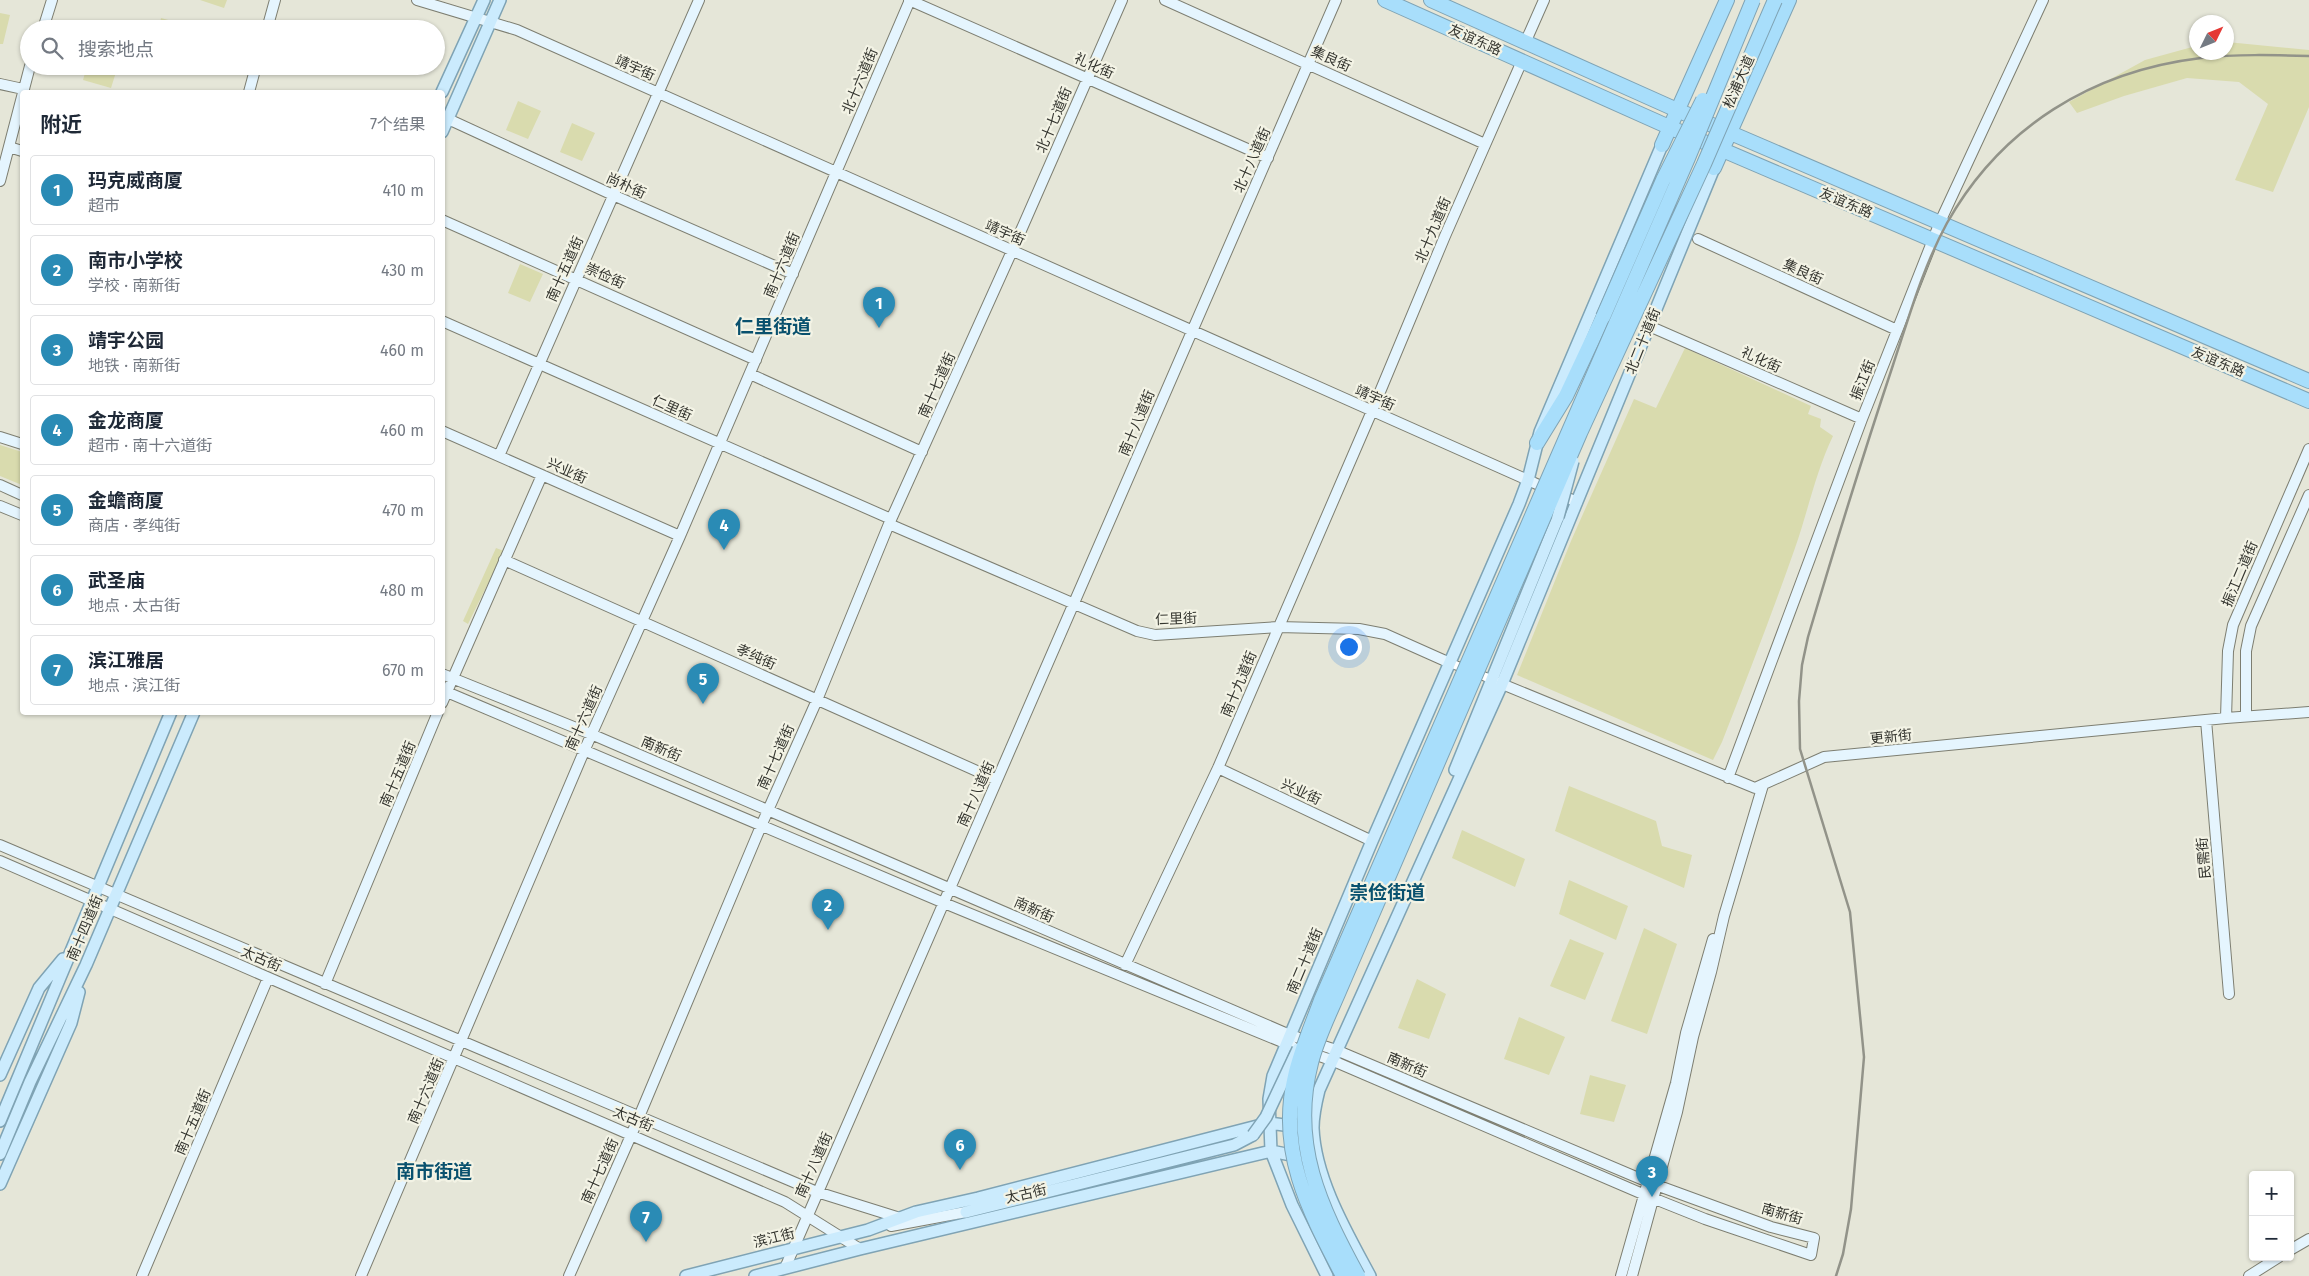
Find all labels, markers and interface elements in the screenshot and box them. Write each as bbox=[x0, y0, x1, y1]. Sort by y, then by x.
north arrow bbox=[2189, 15, 2234, 60]
search box bbox=[20, 20, 445, 75]
street label: 友谊东路 bbox=[1446, 21, 1504, 59]
icon: search bbox=[38, 34, 66, 62]
text: 搜索地点 bbox=[78, 38, 154, 61]
street label: 集良街 bbox=[1308, 43, 1354, 75]
street label: 北十六道街 bbox=[839, 45, 881, 117]
street label: 礼化街 bbox=[1071, 50, 1117, 82]
street label: 靖宇街 bbox=[612, 52, 658, 84]
street label: 松浦大道 bbox=[1720, 53, 1758, 111]
street label: 北十七道街 bbox=[1033, 84, 1075, 156]
text: 附近 bbox=[40, 112, 82, 138]
text: 7个结果 bbox=[370, 115, 425, 134]
street label: 北十八道街 bbox=[1230, 125, 1274, 195]
text: 玛克威商厦 bbox=[88, 169, 183, 192]
street label: 尚朴街 bbox=[603, 170, 649, 202]
text: 1 bbox=[53, 181, 61, 200]
text: 410 m bbox=[383, 181, 424, 200]
street label: 友谊东路 bbox=[1817, 184, 1875, 222]
street label: 北十九道街 bbox=[1412, 194, 1454, 266]
text: 超市 bbox=[88, 196, 120, 215]
street label: 靖宇街 bbox=[982, 217, 1028, 249]
street label: 南十六道街 bbox=[761, 229, 803, 301]
street label: 南十五道街 bbox=[543, 234, 587, 304]
text: 南市小学校 bbox=[88, 249, 183, 272]
street label: 集良街 bbox=[1780, 256, 1826, 288]
street label: 崇俭街 bbox=[582, 260, 628, 292]
text: 2 bbox=[53, 261, 61, 280]
text: 430 m bbox=[381, 261, 424, 280]
text: 学校 · 南新街 bbox=[88, 276, 180, 295]
pin: 1 bbox=[863, 287, 895, 328]
street label: 北二十道街 bbox=[1622, 305, 1664, 377]
district label: 仁里街道 bbox=[735, 315, 811, 338]
text: 靖宇公园 bbox=[88, 329, 164, 352]
text: 3 bbox=[53, 341, 61, 360]
text: 460 m bbox=[380, 341, 424, 360]
street label: 友谊东路 bbox=[2189, 343, 2247, 381]
street label: 礼化街 bbox=[1738, 344, 1784, 376]
street label: 南十七道街 bbox=[915, 350, 959, 420]
text: 地铁 · 南新街 bbox=[88, 356, 180, 375]
street label: 振江街 bbox=[1847, 357, 1879, 403]
street label: 靖宇街 bbox=[1352, 382, 1398, 414]
street label: 南十八道街 bbox=[1116, 387, 1158, 459]
street label: 仁里街 bbox=[649, 392, 695, 424]
text: 金龙商厦 bbox=[88, 409, 164, 432]
text: 4 bbox=[52, 421, 62, 440]
text: 460 m bbox=[380, 421, 424, 440]
text: 超市 · 南十六道街 bbox=[88, 436, 212, 455]
street label: 兴业街 bbox=[544, 455, 590, 487]
text: 金蟾商厦 bbox=[88, 489, 164, 512]
text: 5 bbox=[53, 501, 61, 520]
text: 470 m bbox=[382, 501, 424, 520]
pin: 4 bbox=[708, 509, 740, 550]
text: 商店 · 孝纯街 bbox=[88, 516, 180, 535]
street label: 振江二道街 bbox=[2219, 538, 2261, 610]
text: 武圣庙 bbox=[88, 569, 145, 592]
text: 6 bbox=[52, 581, 62, 600]
text: 480 m bbox=[380, 581, 424, 600]
text: 地点 · 太古街 bbox=[88, 596, 180, 615]
street label: 仁里街 bbox=[1155, 610, 1197, 628]
your location bbox=[1336, 634, 1362, 660]
street label: 孝纯街 bbox=[733, 641, 779, 673]
street label: 南十九道街 bbox=[1218, 648, 1260, 720]
text: 滨江雅居 bbox=[88, 649, 164, 672]
text: 7 bbox=[53, 661, 61, 680]
text: 670 m bbox=[382, 661, 424, 680]
pin: 5 bbox=[687, 663, 719, 704]
text: 地点 · 滨江街 bbox=[88, 676, 180, 695]
street label: 南十六道街 bbox=[562, 683, 606, 753]
street label: 南十七道街 bbox=[754, 722, 798, 792]
street label: 更新街 bbox=[1869, 726, 1913, 748]
street label: 南新街 bbox=[638, 733, 684, 765]
street label: 南十五道街 bbox=[377, 738, 419, 810]
street label: 南十八道街 bbox=[954, 759, 998, 829]
street label: 兴业街 bbox=[1278, 775, 1324, 809]
street label: 民需街 bbox=[2194, 836, 2214, 880]
district label: 崇俭街道 bbox=[1349, 881, 1425, 904]
pin: 2 bbox=[812, 889, 844, 930]
street label: 南十四道街 bbox=[64, 892, 106, 964]
street label: 南新街 bbox=[1011, 894, 1057, 926]
street label: 南二十道街 bbox=[1284, 925, 1326, 997]
street label: 太古街 bbox=[238, 943, 284, 975]
street label: 南新街 bbox=[1384, 1049, 1430, 1081]
street label: 南十六道街 bbox=[405, 1055, 447, 1127]
street label: 南十五道街 bbox=[172, 1086, 214, 1158]
street label: 太古街 bbox=[610, 1103, 656, 1135]
pin: 6 bbox=[944, 1129, 976, 1170]
street label: 南十八道街 bbox=[792, 1130, 836, 1200]
street label: 南十七道街 bbox=[578, 1136, 622, 1206]
pin: 3 bbox=[1636, 1156, 1668, 1197]
district label: 南市街道 bbox=[396, 1160, 472, 1183]
map controls bbox=[2249, 1171, 2294, 1261]
button: + bbox=[2249, 1171, 2294, 1216]
street label: 太古街 bbox=[1004, 1181, 1048, 1207]
street label: 南新街 bbox=[1759, 1200, 1805, 1228]
pin: 7 bbox=[630, 1201, 662, 1242]
button: − bbox=[2249, 1216, 2294, 1261]
street label: 滨江街 bbox=[752, 1225, 796, 1251]

